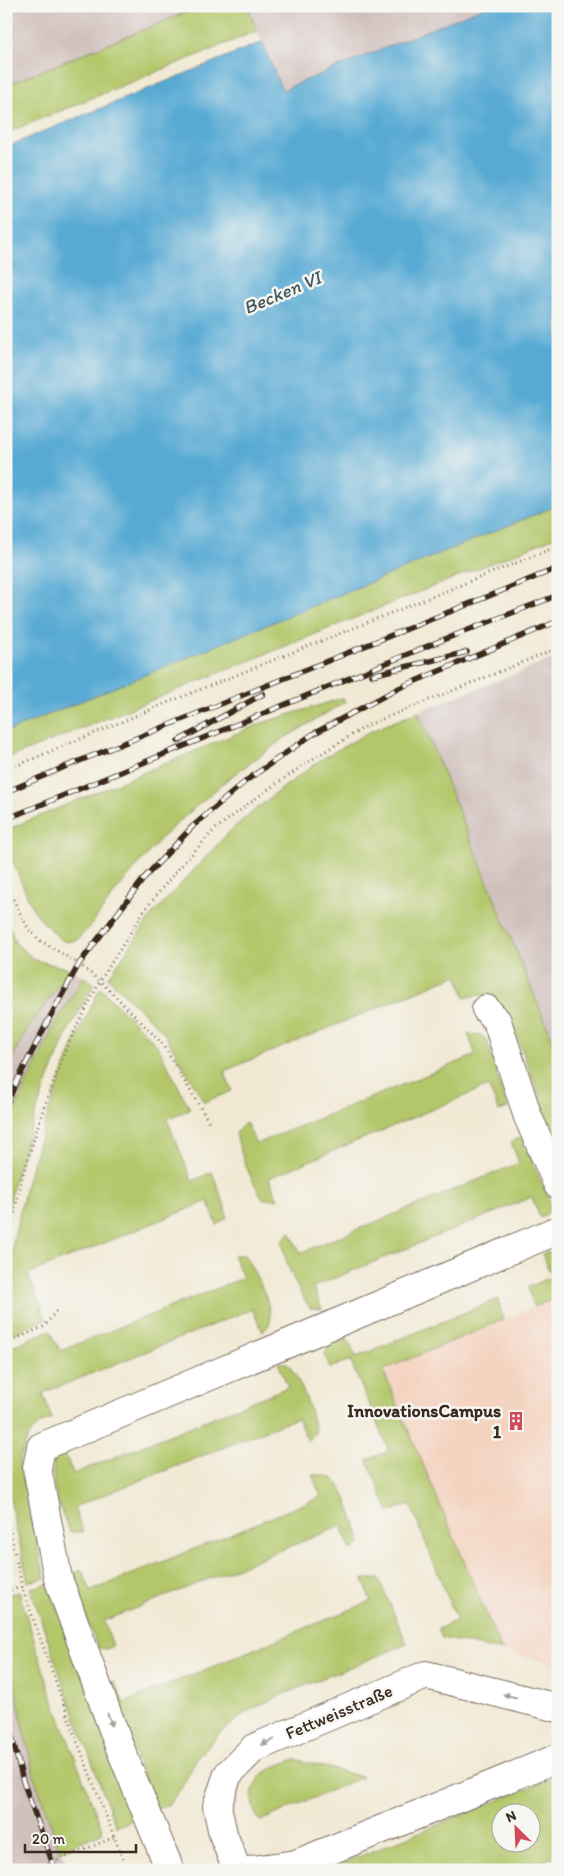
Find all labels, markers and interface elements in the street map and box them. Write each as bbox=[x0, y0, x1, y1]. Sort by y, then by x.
water label: Becken VI bbox=[240, 265, 327, 319]
place label: InnovationsCampus 1 bbox=[347, 1400, 502, 1443]
building icon: InnovationsCampus 1 bbox=[505, 1410, 527, 1432]
street label: Fettweisstraße bbox=[282, 1680, 396, 1744]
one-way arrow bbox=[503, 1692, 518, 1700]
one-way arrow bbox=[107, 1712, 114, 1727]
one-way arrow bbox=[261, 1738, 275, 1746]
north arrow bbox=[492, 1804, 542, 1854]
text: N bbox=[503, 1807, 519, 1826]
scale bar bbox=[25, 1821, 136, 1853]
text: 20 m bbox=[32, 1830, 66, 1848]

